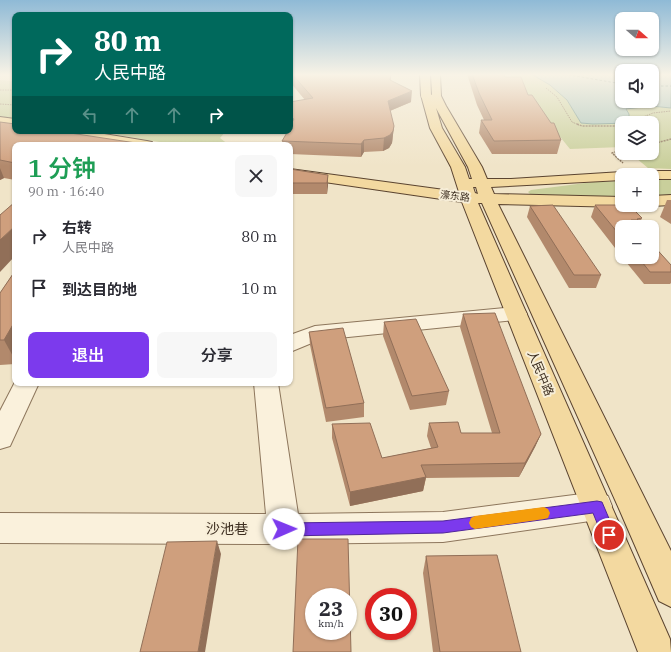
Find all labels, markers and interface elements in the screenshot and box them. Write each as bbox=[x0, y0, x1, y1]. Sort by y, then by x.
north arrow bbox=[615, 12, 659, 56]
map controls bbox=[615, 12, 659, 264]
text: 80 m bbox=[94, 22, 161, 59]
icon: right bbox=[28, 28, 80, 80]
text: 人民中路 bbox=[94, 61, 166, 84]
button: sound bbox=[615, 64, 659, 108]
icon: left bbox=[79, 104, 101, 126]
icon: ahead bbox=[121, 104, 143, 126]
icon: ahead bbox=[163, 104, 185, 126]
icon: right bbox=[205, 104, 227, 126]
button: layers bbox=[615, 116, 659, 160]
text: 1 分钟 bbox=[28, 152, 96, 184]
button: close bbox=[235, 155, 277, 197]
button: + bbox=[615, 168, 659, 212]
text: 90 m · 16:40 bbox=[28, 183, 104, 200]
street label: 濠东路 bbox=[439, 188, 471, 204]
text: 右转 bbox=[62, 218, 92, 237]
button: − bbox=[615, 220, 659, 264]
icon: right bbox=[28, 225, 50, 247]
text: 80 m bbox=[241, 227, 277, 246]
text: 人民中路 bbox=[62, 239, 114, 256]
icon: arrive bbox=[28, 277, 50, 299]
text: 10 m bbox=[241, 279, 277, 298]
text: 到达目的地 bbox=[62, 280, 137, 299]
button: 退出 bbox=[28, 332, 149, 378]
button: 分享 bbox=[157, 332, 277, 378]
street label: 人民中路 bbox=[525, 348, 557, 398]
position arrow bbox=[263, 508, 305, 550]
pin bbox=[592, 518, 626, 552]
street label: 沙池巷 bbox=[206, 520, 248, 538]
icon: arrive bbox=[598, 524, 620, 546]
speed limit sign: 30 bbox=[365, 588, 417, 640]
text: 23 bbox=[319, 595, 343, 622]
text: km/h bbox=[318, 617, 344, 630]

